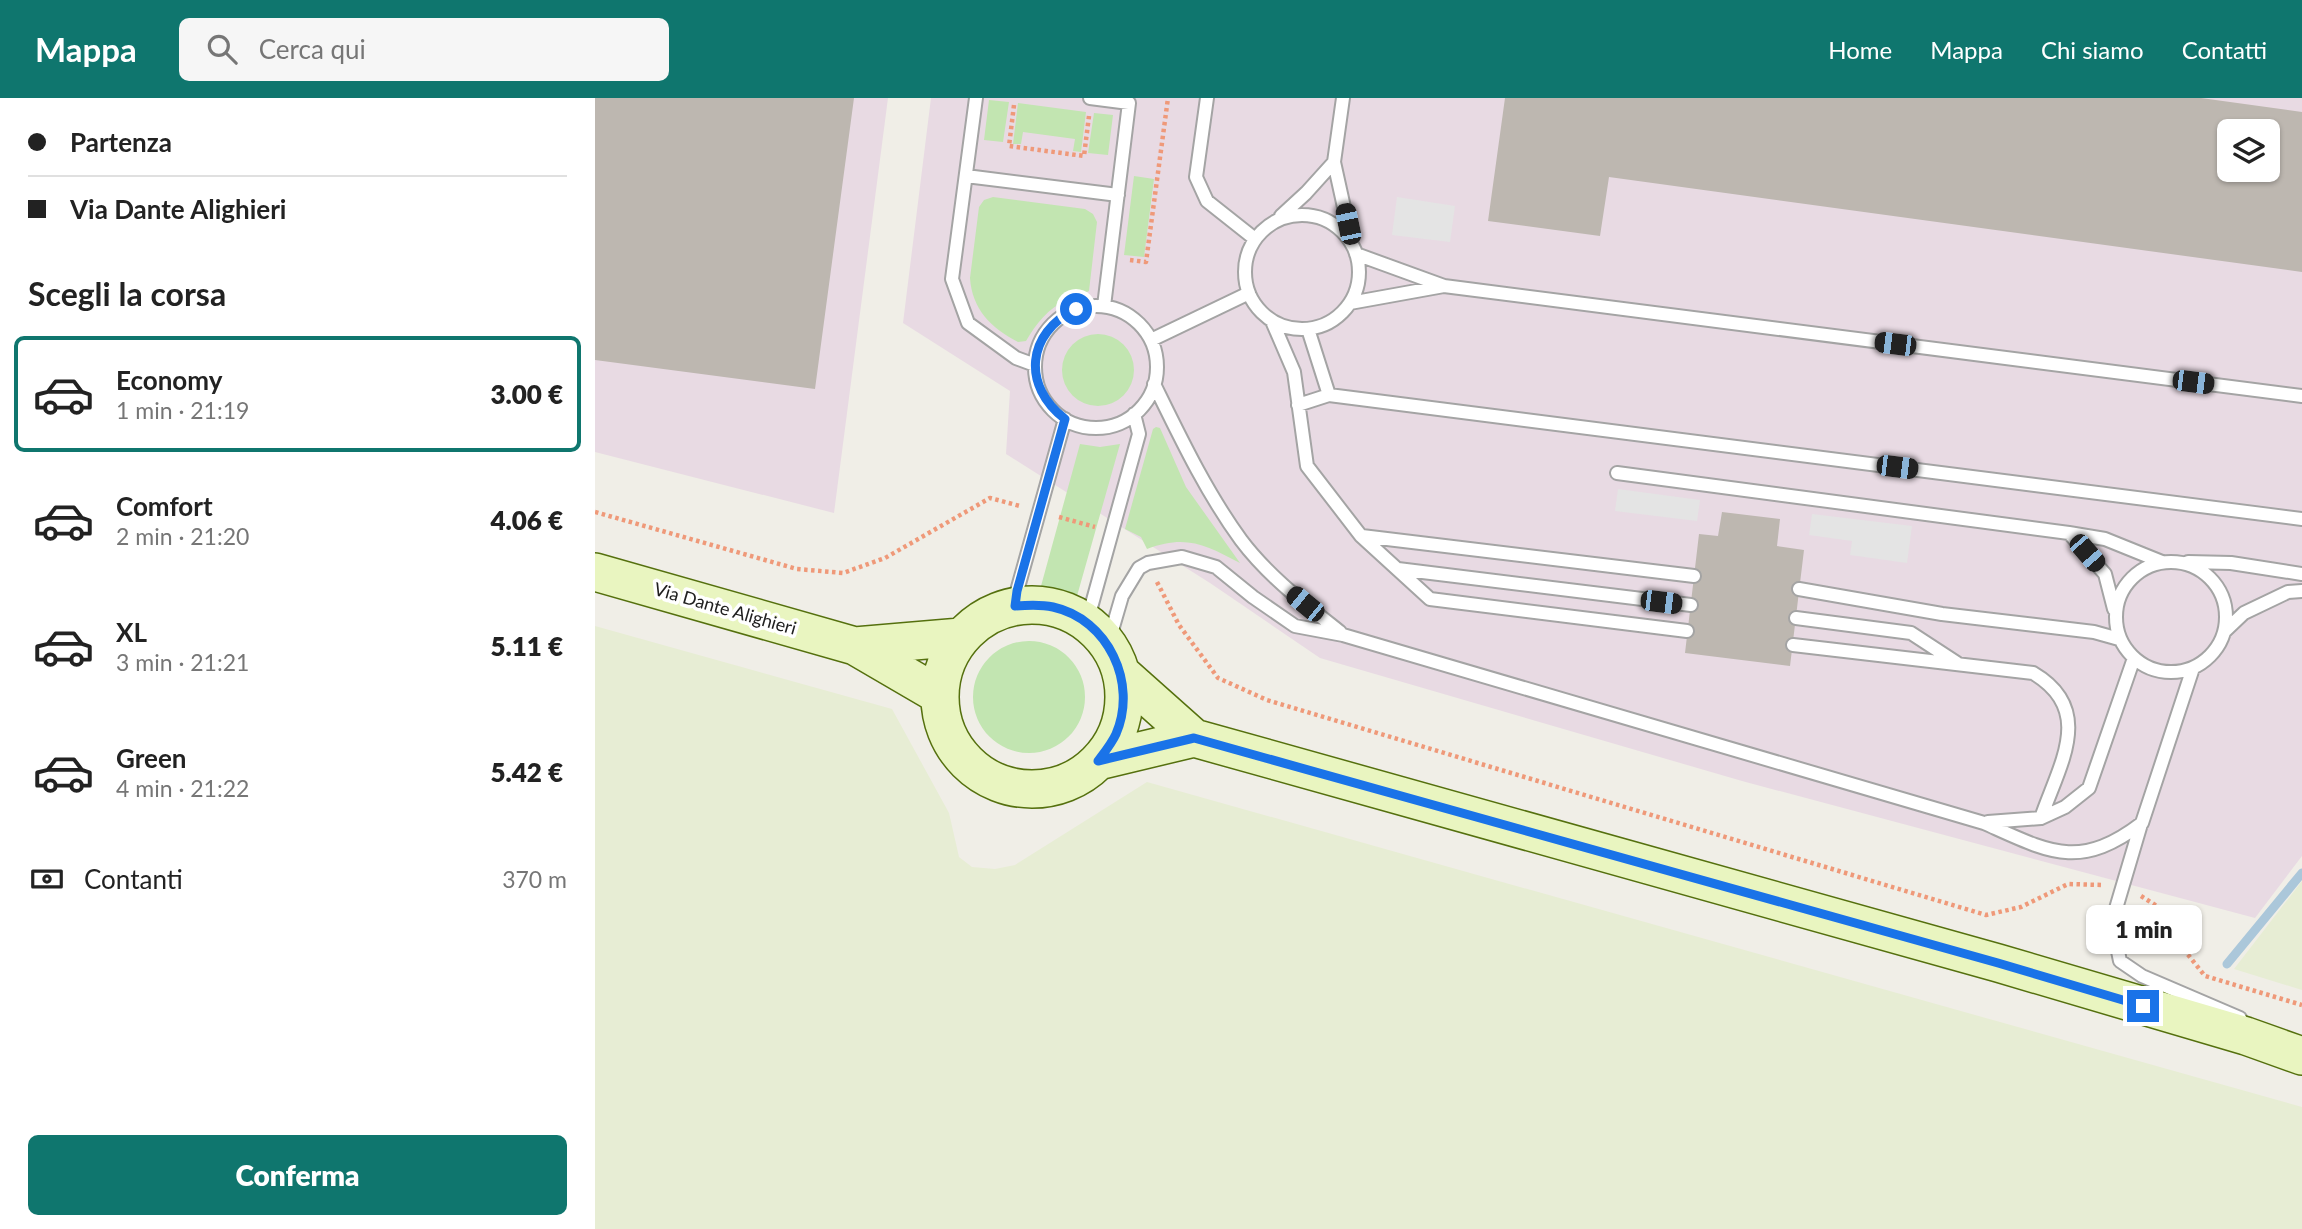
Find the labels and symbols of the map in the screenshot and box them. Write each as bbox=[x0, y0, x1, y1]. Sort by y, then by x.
car bbox=[1334, 201, 1363, 247]
route start bbox=[1060, 293, 1092, 325]
car bbox=[1873, 331, 1918, 357]
car bbox=[2171, 369, 2216, 395]
car bbox=[1875, 454, 1920, 480]
car bbox=[2066, 530, 2109, 576]
street label: Via Dante Alighieri bbox=[652, 577, 799, 639]
car bbox=[1283, 583, 1328, 625]
car bbox=[1639, 589, 1684, 615]
callout: 1 min bbox=[2085, 904, 2201, 954]
route end bbox=[2127, 990, 2159, 1022]

